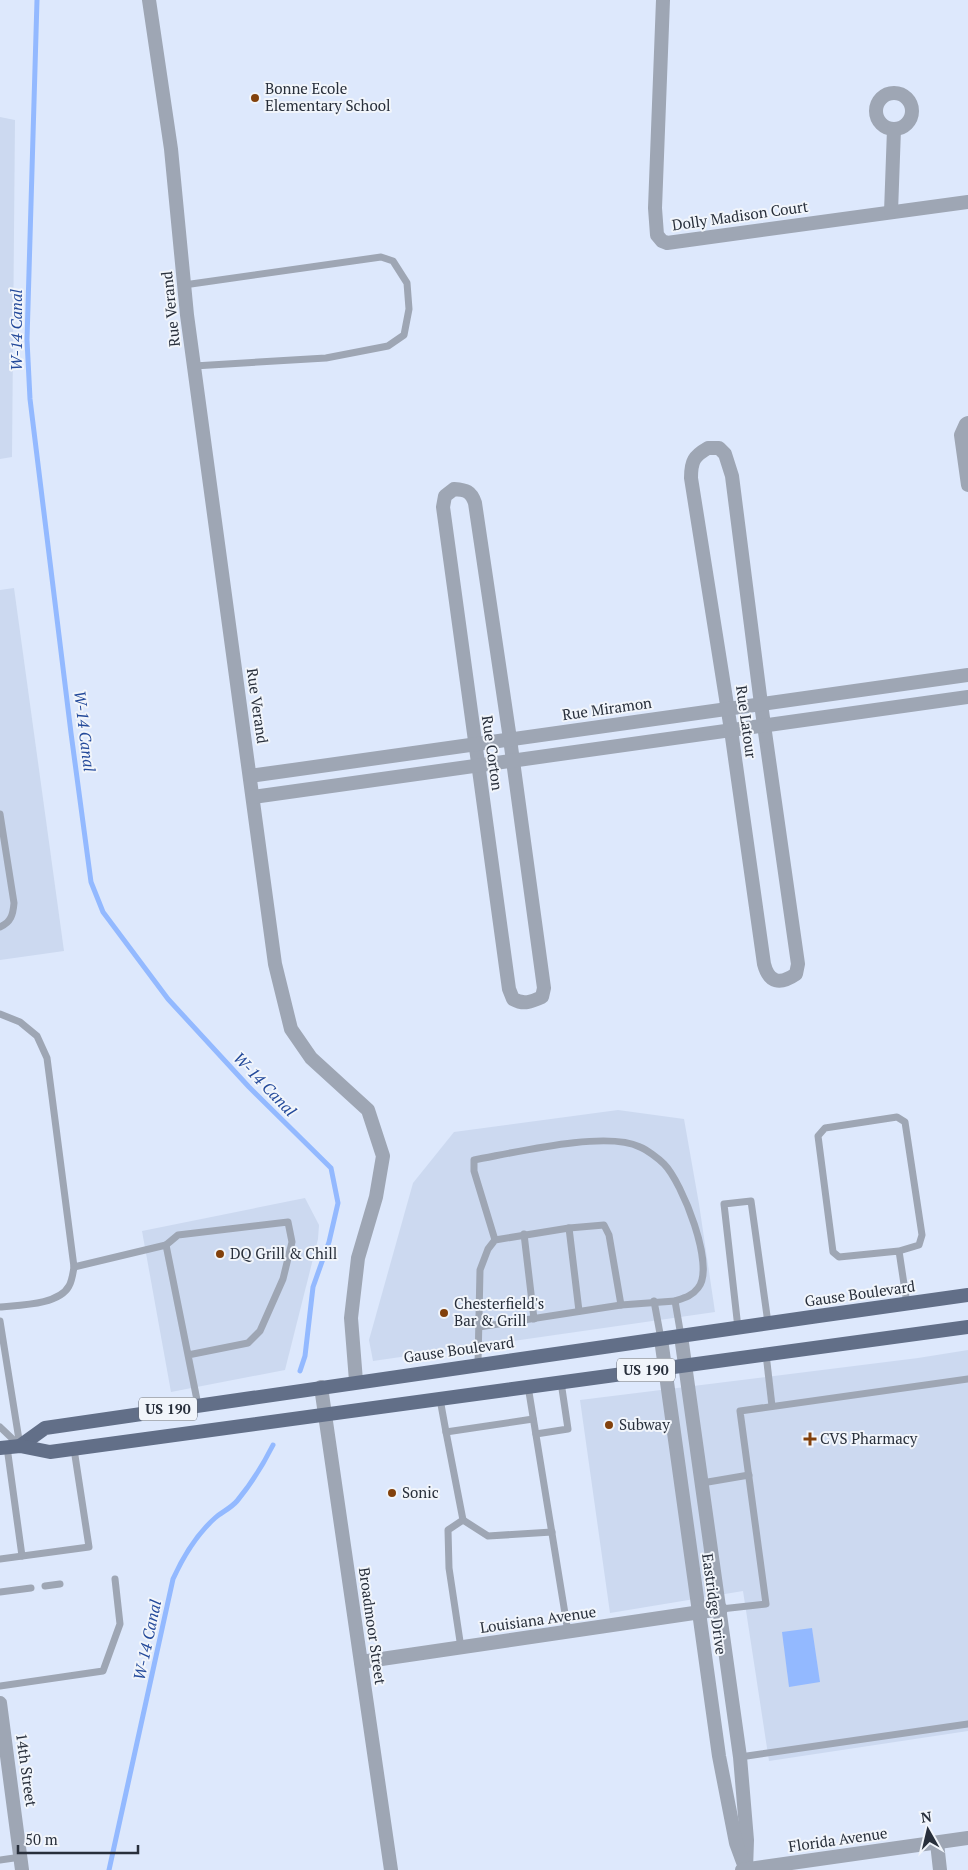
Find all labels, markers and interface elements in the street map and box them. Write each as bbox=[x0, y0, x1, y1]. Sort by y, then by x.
place label: Bonne Ecole Elementary School bbox=[265, 78, 391, 115]
marker: Bonne Ecole Elementary School bbox=[249, 92, 261, 104]
street label: Dolly Madison Court bbox=[670, 195, 810, 234]
street label: Rue Verand bbox=[156, 270, 184, 348]
water label: W-14 Canal bbox=[5, 289, 27, 371]
street label: Rue Verand bbox=[243, 667, 273, 745]
street label: Rue Latour bbox=[732, 684, 762, 760]
water label: W-14 Canal bbox=[69, 689, 101, 773]
street label: Rue Miramon bbox=[561, 692, 653, 724]
street label: Rue Corton bbox=[478, 714, 508, 792]
water label: W-14 Canal bbox=[229, 1047, 302, 1121]
place label: DQ Grill & Chill bbox=[230, 1243, 337, 1263]
marker: DQ Grill & Chill bbox=[214, 1248, 226, 1260]
street label: Gause Boulevard bbox=[803, 1275, 916, 1311]
place label: Chesterfield's Bar & Grill bbox=[454, 1293, 544, 1330]
marker: Chesterfield's Bar & Grill bbox=[438, 1307, 450, 1319]
street label: Gause Boulevard bbox=[402, 1331, 515, 1367]
road number: US 190 bbox=[617, 1358, 675, 1382]
road number: US 190 bbox=[139, 1398, 197, 1420]
place label: Subway bbox=[619, 1414, 670, 1434]
marker: Subway bbox=[603, 1419, 615, 1431]
place label: CVS Pharmacy bbox=[820, 1428, 918, 1448]
marker: CVS Pharmacy bbox=[804, 1433, 816, 1445]
place label: Sonic bbox=[402, 1482, 439, 1502]
marker: Sonic bbox=[386, 1487, 398, 1499]
street label: Eastridge Drive bbox=[698, 1552, 732, 1656]
street label: Broadmoor Street bbox=[355, 1566, 391, 1686]
water label: W-14 Canal bbox=[128, 1597, 166, 1682]
street label: Louisiana Avenue bbox=[478, 1601, 597, 1637]
street label: 14th Street bbox=[12, 1732, 42, 1808]
north arrow bbox=[903, 1805, 953, 1855]
text: N bbox=[920, 1806, 933, 1827]
scale bar bbox=[18, 1822, 138, 1854]
street label: Florida Avenue bbox=[787, 1822, 889, 1856]
text: 50 m bbox=[25, 1829, 58, 1849]

